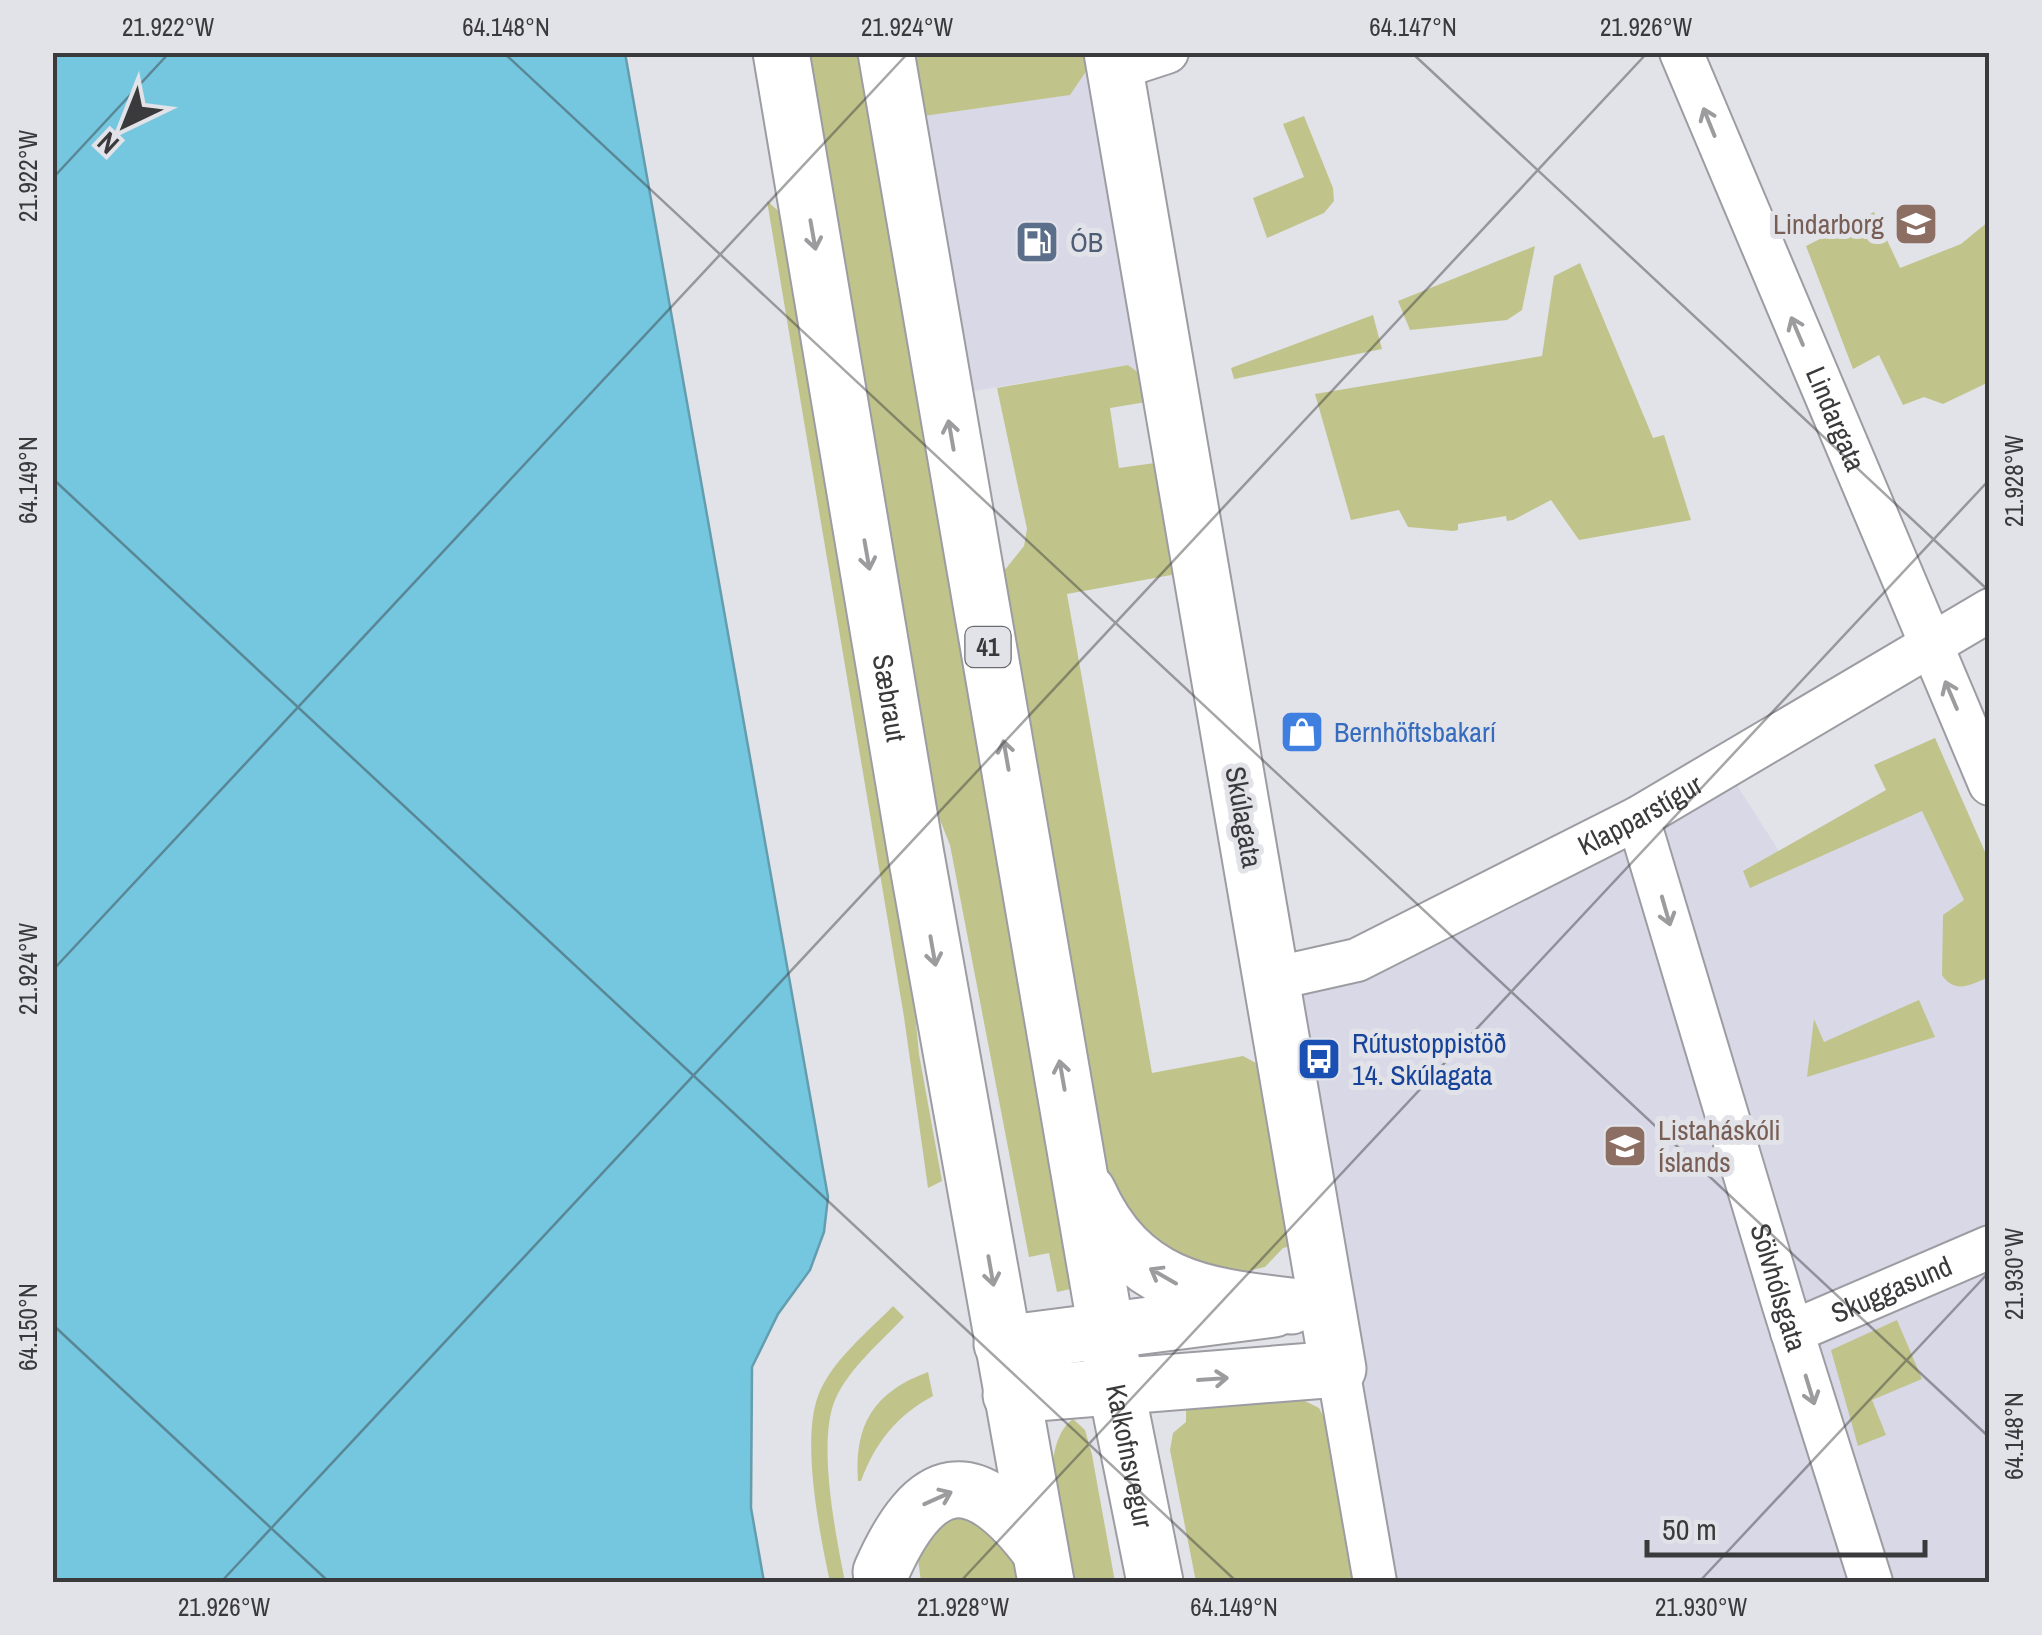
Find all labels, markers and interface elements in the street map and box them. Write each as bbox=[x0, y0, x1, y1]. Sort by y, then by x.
text: 21.922°W bbox=[122, 10, 215, 44]
text: 64.148°N bbox=[462, 10, 550, 44]
text: 21.924°W bbox=[861, 10, 954, 44]
text: 64.147°N bbox=[1369, 10, 1457, 44]
text: 21.926°W bbox=[1600, 10, 1693, 44]
north arrow bbox=[75, 75, 175, 175]
one-way arrow bbox=[1699, 107, 1717, 137]
text: N bbox=[89, 124, 127, 163]
text: 21.922°W bbox=[11, 129, 45, 222]
school or university icon: Lindarborg bbox=[1893, 201, 1939, 247]
place label: Lindarborg bbox=[1773, 205, 1884, 243]
one-way arrow bbox=[804, 218, 822, 250]
fuel station icon: ÓB bbox=[1014, 219, 1060, 265]
place label: ÓB bbox=[1070, 223, 1103, 261]
one-way arrow bbox=[1787, 316, 1805, 347]
street label: Lindargata bbox=[1797, 361, 1875, 477]
one-way arrow bbox=[941, 419, 960, 451]
text: 21.928°W bbox=[1997, 434, 2031, 527]
text: 64.149°N bbox=[11, 436, 45, 524]
one-way arrow bbox=[858, 538, 877, 571]
road number: 41 bbox=[966, 627, 1010, 667]
street label: Sæbraut bbox=[864, 651, 916, 745]
one-way arrow bbox=[1941, 680, 1959, 711]
shop icon: Bernhöftsbakarí bbox=[1279, 709, 1325, 755]
place label: Bernhöftsbakarí bbox=[1334, 713, 1497, 751]
one-way arrow bbox=[996, 739, 1015, 772]
street label: Skúlagata bbox=[1216, 763, 1272, 871]
street label: Klapparstígur bbox=[1571, 765, 1709, 864]
one-way arrow bbox=[1658, 895, 1676, 927]
text: 21.924°W bbox=[11, 922, 45, 1015]
one-way arrow bbox=[924, 934, 943, 967]
place label: Rútustoppistöð 14. Skúlagata bbox=[1352, 1024, 1506, 1094]
bus stop icon: Rútustoppistöð 14. Skúlagata bbox=[1296, 1036, 1342, 1082]
one-way arrow bbox=[1052, 1059, 1071, 1092]
place label: Listaháskóli Íslands bbox=[1658, 1111, 1781, 1181]
school or university icon: Listaháskóli Íslands bbox=[1602, 1123, 1648, 1169]
street label: Sölvhólsgata bbox=[1741, 1219, 1816, 1356]
text: 21.930°W bbox=[1997, 1227, 2031, 1320]
street label: Skuggasund bbox=[1825, 1247, 1957, 1332]
one-way arrow bbox=[982, 1254, 1001, 1287]
one-way arrow bbox=[1149, 1266, 1178, 1286]
text: 64.150°N bbox=[11, 1283, 45, 1371]
one-way arrow bbox=[1196, 1369, 1229, 1388]
one-way arrow bbox=[1802, 1374, 1820, 1406]
street label: Kalkofnsvegur bbox=[1097, 1381, 1163, 1531]
text: 64.148°N bbox=[1997, 1392, 2031, 1480]
one-way arrow bbox=[923, 1488, 953, 1506]
scale bar bbox=[1647, 1495, 1924, 1557]
text: 50 m bbox=[1662, 1509, 1717, 1549]
text: 21.926°W bbox=[178, 1590, 271, 1624]
text: 21.928°W bbox=[917, 1590, 1010, 1624]
text: 64.149°N bbox=[1190, 1590, 1278, 1624]
text: 21.930°W bbox=[1655, 1590, 1748, 1624]

